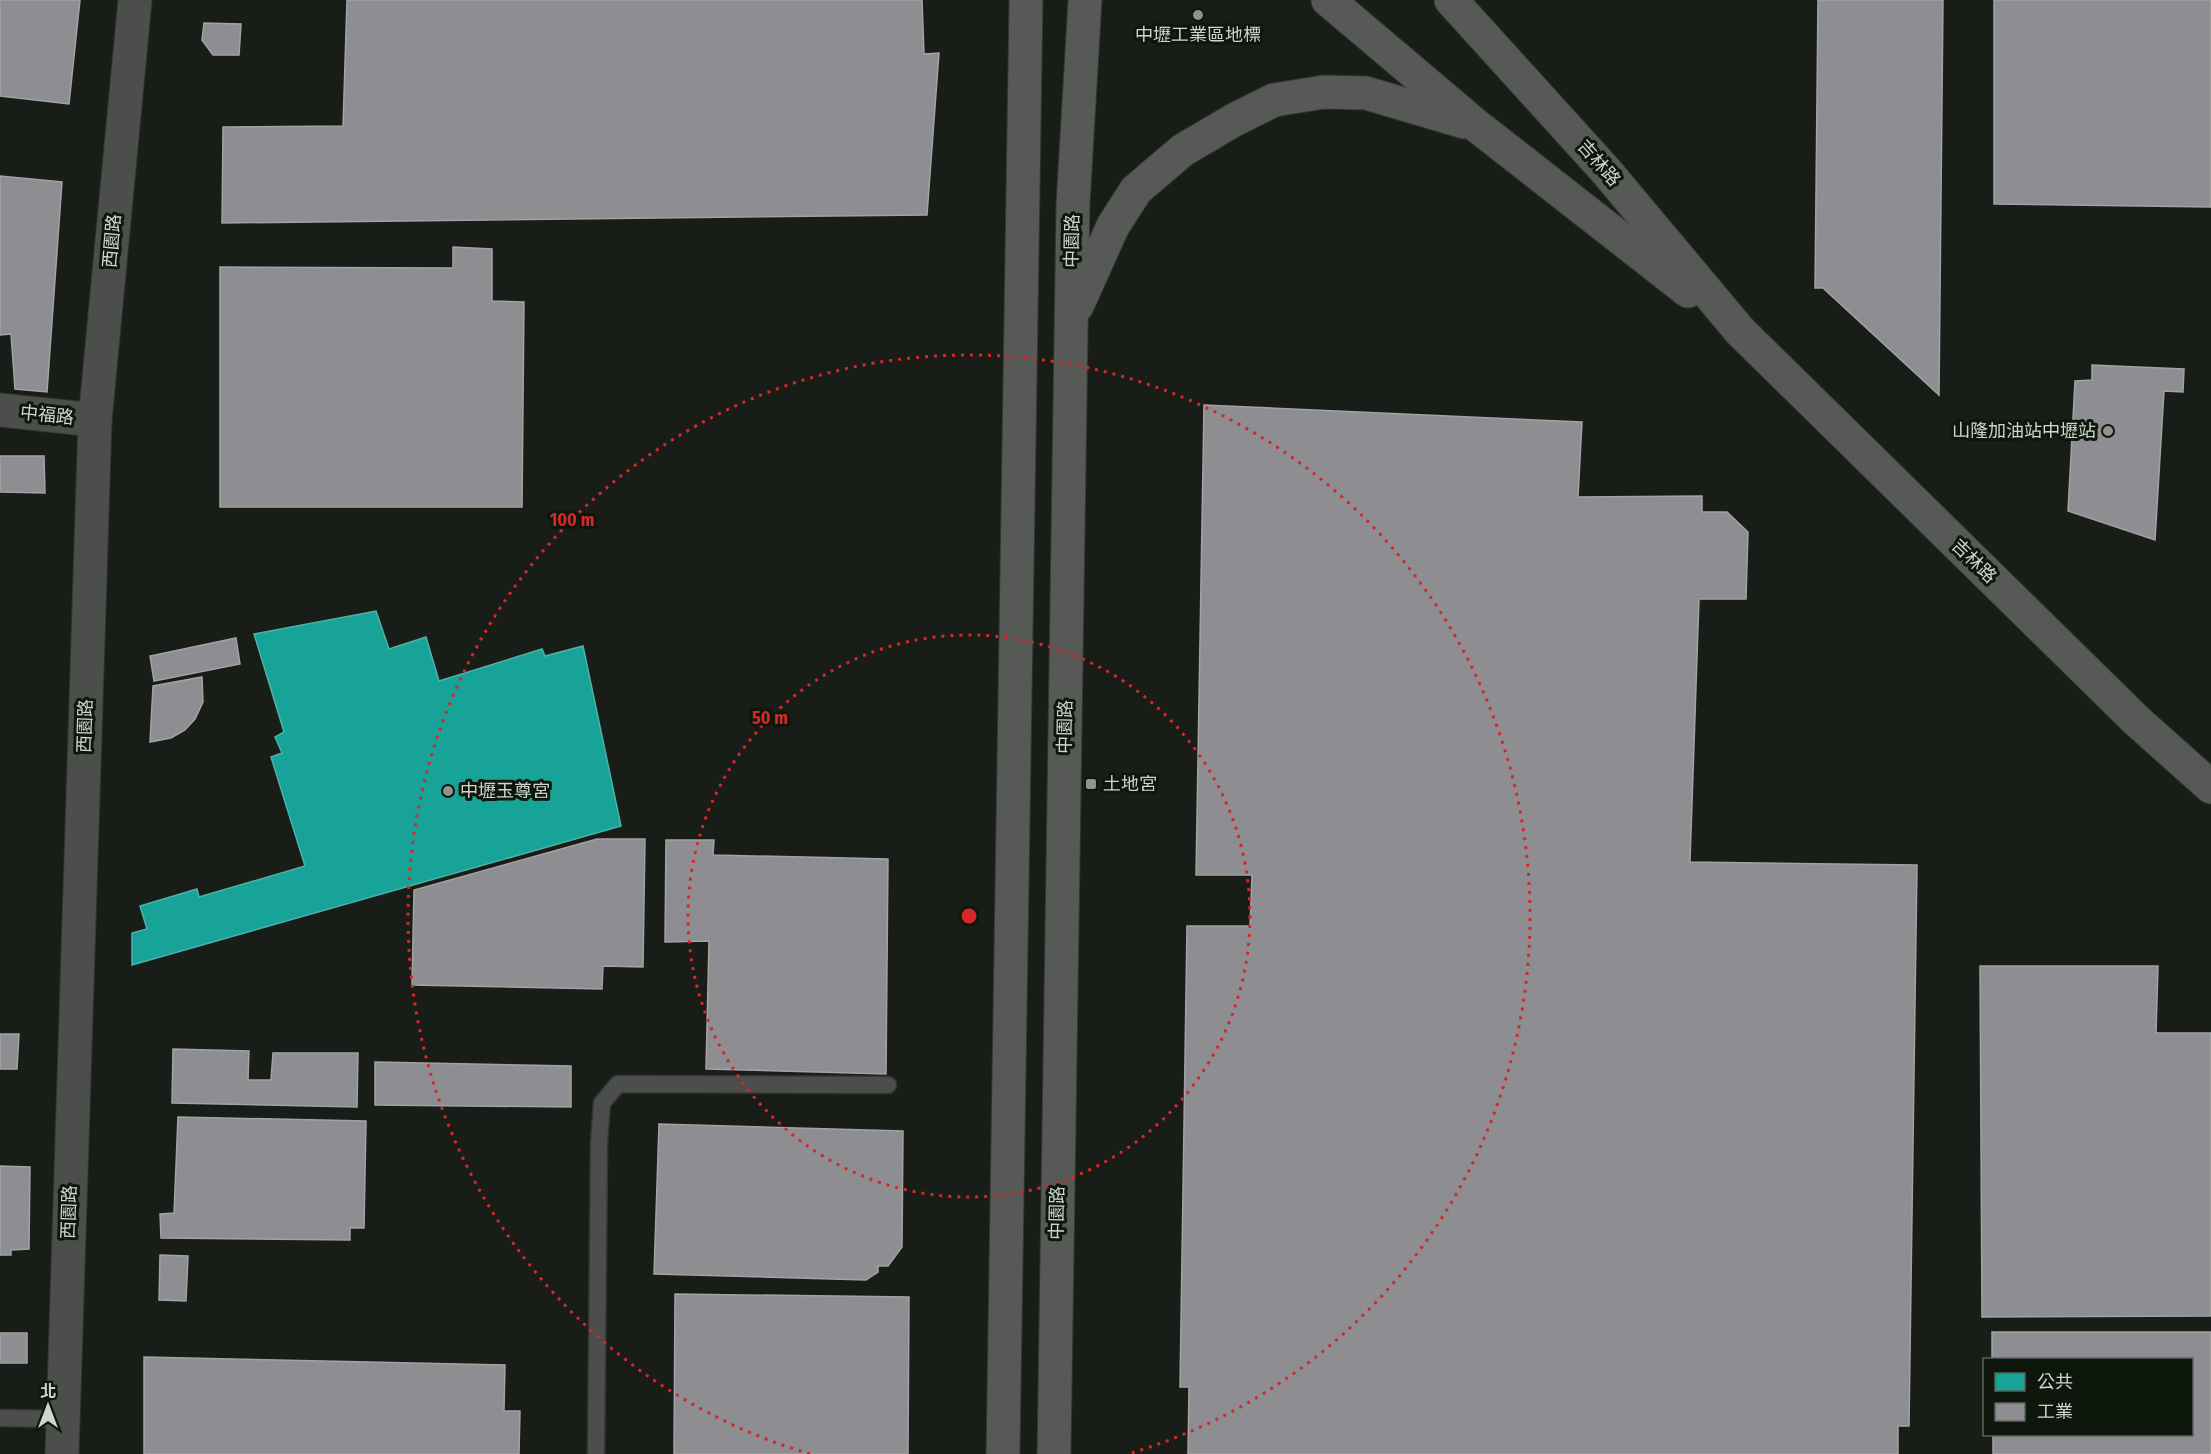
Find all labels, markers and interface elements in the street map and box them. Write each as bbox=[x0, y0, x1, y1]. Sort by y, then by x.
marker: 中壢工業區地標 bbox=[1191, 8, 1205, 22]
place label: 中壢工業區地標 bbox=[1135, 24, 1261, 46]
street label: 吉林路 bbox=[1573, 135, 1625, 191]
street label: 西園路 bbox=[99, 213, 125, 269]
street label: 中園路 bbox=[1061, 214, 1083, 268]
street label: 中福路 bbox=[19, 401, 75, 429]
place label: 山隆加油站中壢站 bbox=[1952, 420, 2096, 442]
marker: 山隆加油站中壢站 bbox=[2101, 424, 2115, 438]
text: 100 m bbox=[550, 509, 594, 531]
street label: 吉林路 bbox=[1947, 534, 2001, 588]
street label: 西園路 bbox=[73, 699, 97, 753]
street label: 中園路 bbox=[1054, 700, 1076, 754]
text: 50 m bbox=[752, 707, 788, 729]
place label: 土地宮 bbox=[1103, 773, 1157, 795]
marker: 土地宮 bbox=[1084, 777, 1098, 791]
place label: 中壢玉尊宮 bbox=[460, 780, 550, 802]
marker: 中壢玉尊宮 bbox=[441, 784, 455, 798]
centre of rings bbox=[959, 906, 979, 926]
street label: 西園路 bbox=[57, 1185, 81, 1239]
street label: 中園路 bbox=[1046, 1186, 1068, 1240]
legend bbox=[1983, 1358, 2193, 1436]
text: 公共 bbox=[2037, 1371, 2073, 1393]
north arrow bbox=[18, 1376, 78, 1436]
text: 北 bbox=[40, 1382, 56, 1401]
text: 工業 bbox=[2037, 1401, 2073, 1423]

